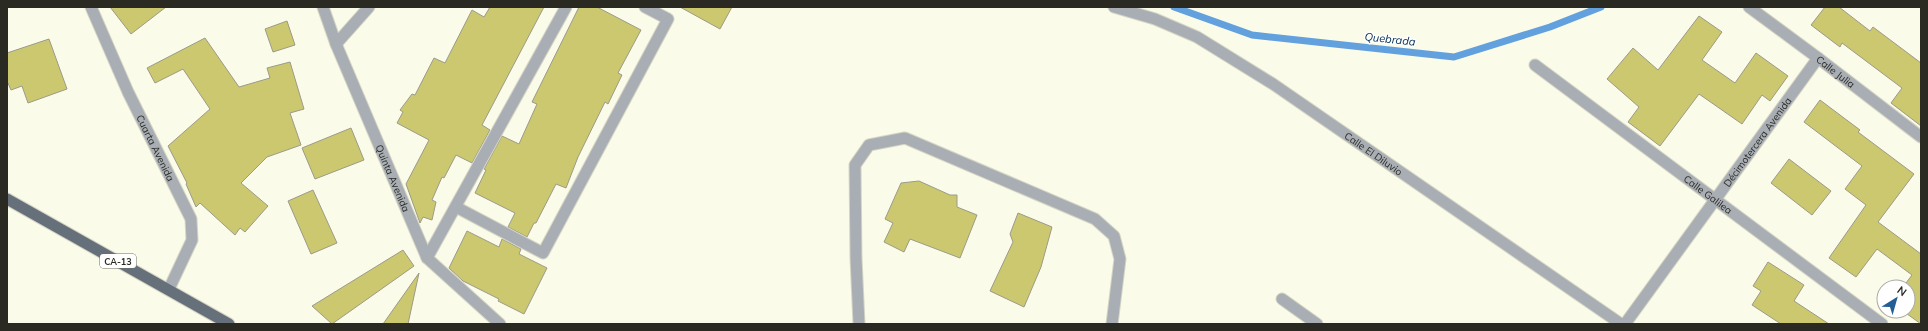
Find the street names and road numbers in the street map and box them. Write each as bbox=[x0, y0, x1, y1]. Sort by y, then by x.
street label: Calle Julia bbox=[1814, 53, 1858, 90]
street label: Décimotercera Avenida bbox=[1720, 94, 1794, 189]
street label: Cuarta Avenida bbox=[134, 112, 178, 183]
street label: Calle El Diluvio bbox=[1342, 129, 1405, 178]
street label: Quinta Avenida bbox=[373, 142, 413, 214]
street label: Calle Galilea bbox=[1681, 172, 1735, 217]
road number: CA-13 bbox=[100, 254, 136, 268]

